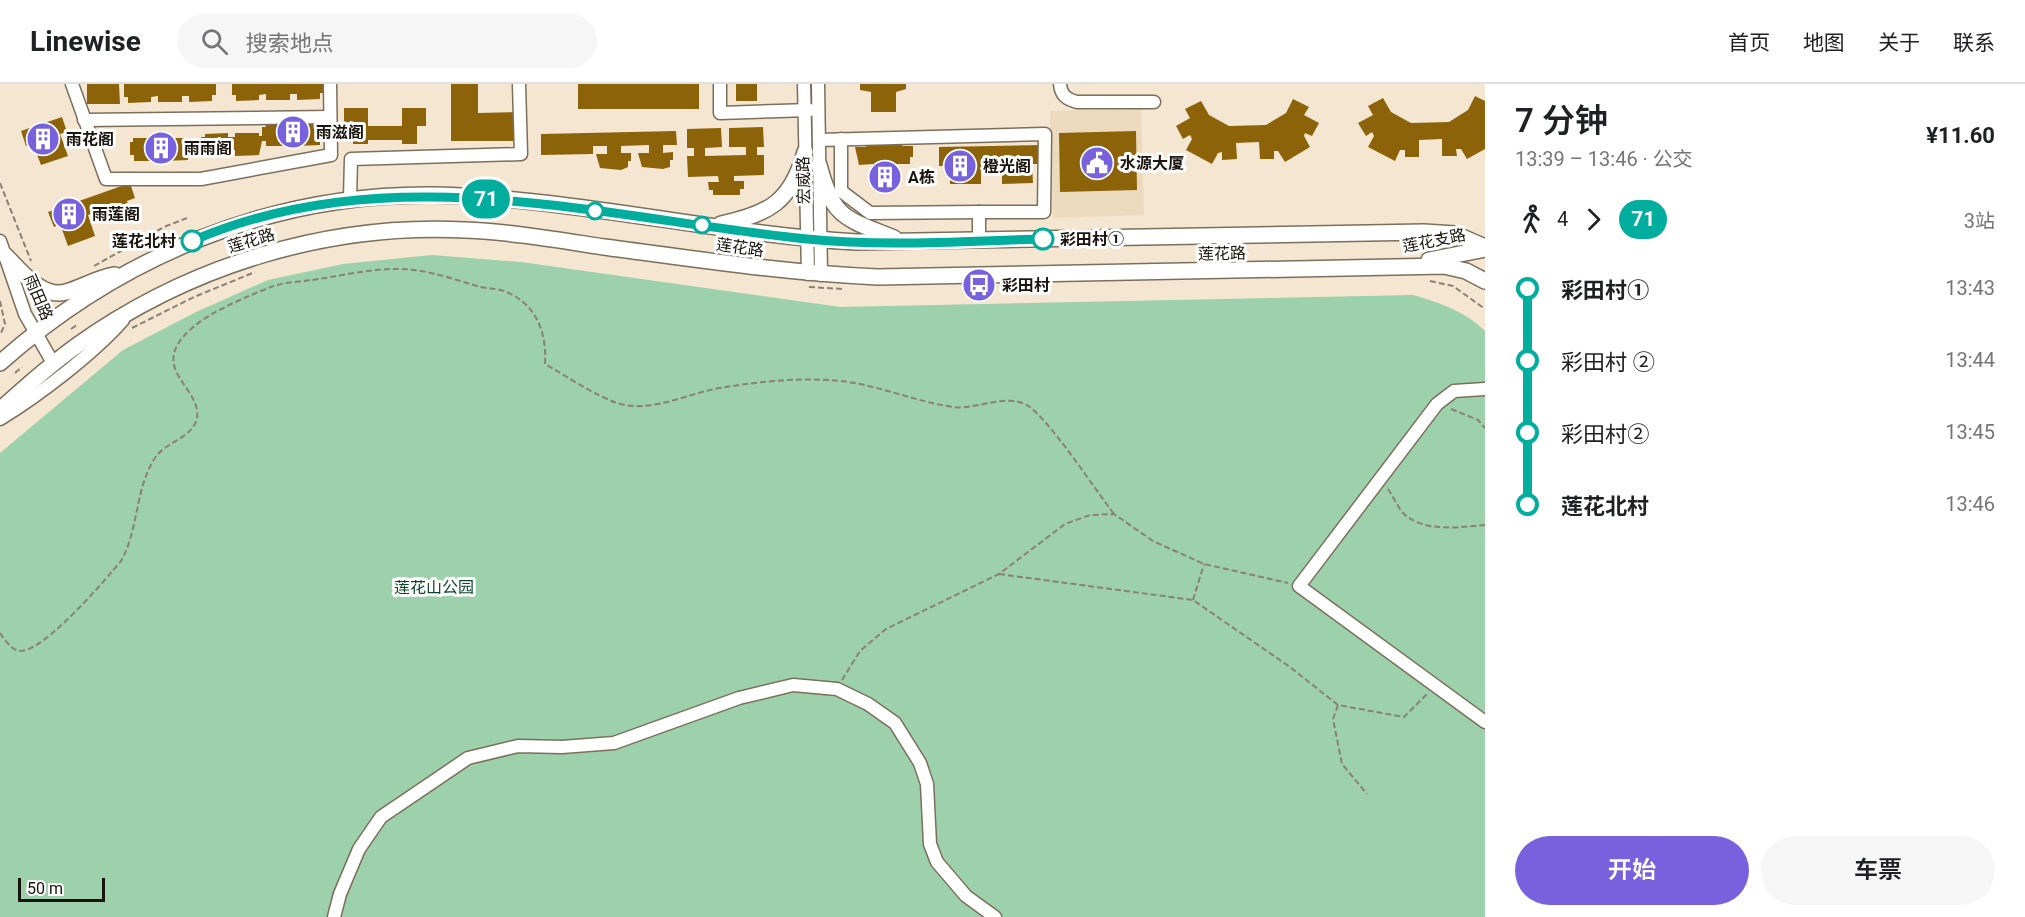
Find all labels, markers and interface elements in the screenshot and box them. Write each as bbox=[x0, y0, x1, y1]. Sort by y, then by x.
search box bbox=[177, 14, 597, 68]
text: Linewise bbox=[30, 25, 141, 58]
icon: search bbox=[198, 25, 231, 58]
text: 搜索地点 bbox=[246, 31, 334, 56]
text: 首页 bbox=[1728, 31, 1770, 55]
text: 地图 bbox=[1803, 31, 1845, 55]
text: 关于 bbox=[1878, 31, 1920, 55]
text: 联系 bbox=[1953, 31, 1995, 55]
text: 7 分钟 bbox=[1515, 101, 1608, 140]
building icon: 雨滋阁 bbox=[275, 114, 311, 150]
building icon: 雨花阁 bbox=[25, 121, 61, 157]
place label: 雨滋阁 bbox=[316, 123, 364, 142]
text: ¥11.60 bbox=[1926, 123, 1995, 148]
place label: 雨花阁 bbox=[66, 130, 114, 149]
building icon: 雨雨阁 bbox=[143, 130, 179, 166]
place label: 雨雨阁 bbox=[184, 139, 232, 158]
public building icon: 水源大厦 bbox=[1079, 145, 1115, 181]
text: 13:39 – 13:46 · 公交 bbox=[1515, 147, 1693, 171]
building icon: 橙光阁 bbox=[942, 148, 978, 184]
place label: 水源大厦 bbox=[1120, 154, 1184, 173]
street label: 宏威路 bbox=[794, 156, 813, 204]
place label: 橙光阁 bbox=[983, 157, 1031, 176]
building icon: A栋 bbox=[867, 159, 903, 195]
place label: A栋 bbox=[908, 168, 935, 187]
line badge: 71 bbox=[459, 180, 513, 218]
text: 71 bbox=[474, 187, 498, 211]
building icon: 雨莲阁 bbox=[51, 196, 87, 232]
unlabelled marker bbox=[586, 202, 604, 220]
icon: walk bbox=[1515, 203, 1548, 236]
icon: forward bbox=[1577, 203, 1610, 236]
place label: 雨莲阁 bbox=[92, 205, 140, 224]
text: 4 bbox=[1557, 207, 1568, 231]
text: 71 bbox=[1631, 207, 1655, 231]
text: 3站 bbox=[1964, 209, 1995, 233]
unlabelled marker bbox=[693, 216, 711, 234]
street label: 莲花路 bbox=[225, 224, 277, 257]
street label: 莲花支路 bbox=[1401, 225, 1467, 256]
marker: 彩田村① bbox=[1032, 228, 1054, 250]
marker: 莲花北村 bbox=[181, 230, 203, 252]
place label: 彩田村① bbox=[1060, 230, 1124, 249]
place label: 莲花北村 bbox=[112, 232, 176, 251]
street label: 莲花路 bbox=[715, 235, 765, 260]
street label: 莲花路 bbox=[1198, 244, 1246, 263]
bus stop icon: 彩田村 bbox=[961, 267, 997, 303]
street label: 雨田路 bbox=[20, 271, 57, 323]
place label: 彩田村 bbox=[1002, 276, 1050, 295]
text: 13:43 bbox=[1945, 276, 1995, 300]
text: 彩田村① bbox=[1561, 278, 1649, 303]
text: 13:44 bbox=[1945, 348, 1995, 372]
text: 彩田村 ② bbox=[1561, 350, 1654, 375]
text: 13:45 bbox=[1945, 420, 1995, 444]
text: 彩田村② bbox=[1561, 422, 1649, 447]
text: 13:46 bbox=[1945, 492, 1995, 516]
text: 莲花北村 bbox=[1561, 494, 1649, 519]
park label: 莲花山公园 bbox=[394, 578, 474, 597]
button: 开始 bbox=[1515, 836, 1749, 905]
button: 车票 bbox=[1761, 836, 1995, 905]
scale bar bbox=[18, 875, 105, 902]
text: 50 m bbox=[27, 879, 63, 898]

